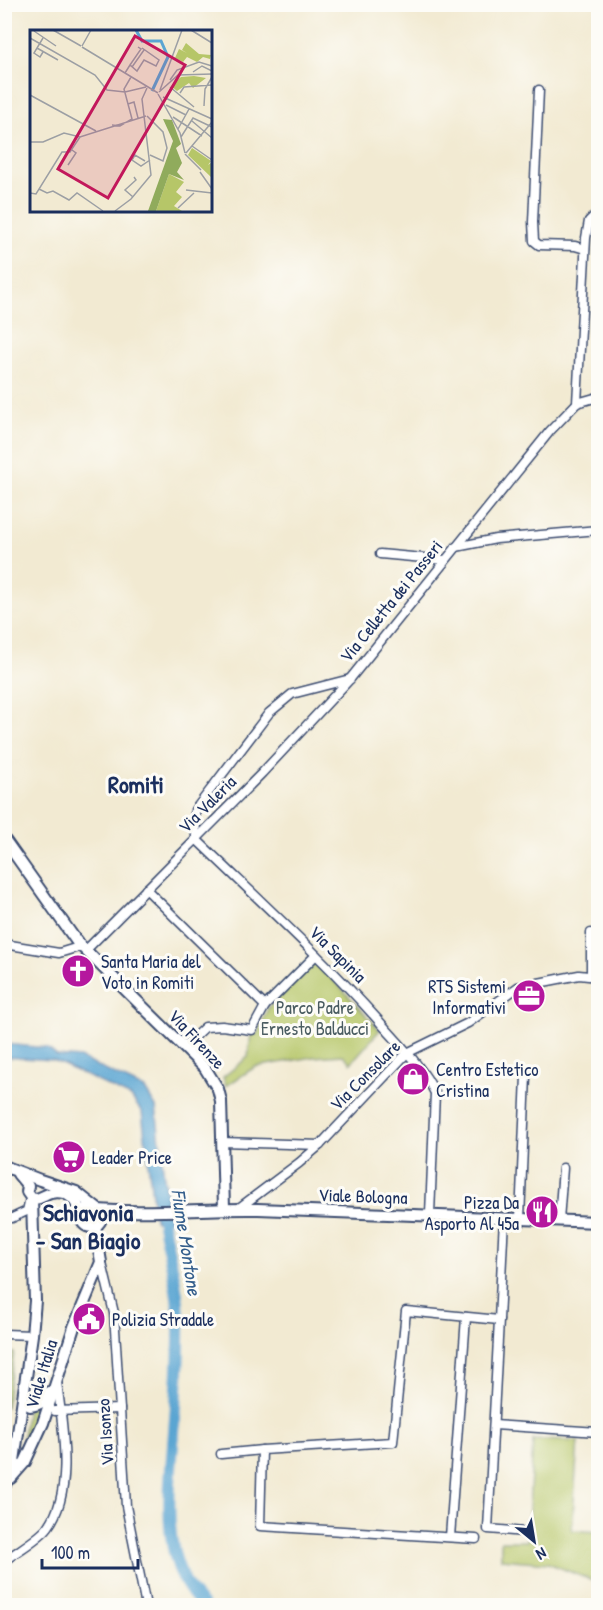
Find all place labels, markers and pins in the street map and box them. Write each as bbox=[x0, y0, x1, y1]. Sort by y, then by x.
place label: Santa Maria del Voto in Romiti bbox=[101, 949, 201, 995]
church icon: Santa Maria del Voto in Romiti bbox=[60, 953, 96, 989]
place label: RTS Sistemi Informativi bbox=[428, 974, 506, 1020]
office icon: RTS Sistemi Informativi bbox=[511, 978, 547, 1014]
place label: Centro Estetico Cristina bbox=[436, 1057, 538, 1103]
shop icon: Centro Estetico Cristina bbox=[395, 1061, 431, 1097]
supermarket icon: Leader Price bbox=[51, 1139, 87, 1175]
place label: Leader Price bbox=[92, 1145, 172, 1170]
place label: Pizza Da Asporto Al 45a bbox=[425, 1190, 519, 1236]
restaurant icon: Pizza Da Asporto Al 45a bbox=[524, 1194, 560, 1230]
public building icon: Polizia Stradale bbox=[71, 1301, 107, 1337]
place label: Polizia Stradale bbox=[112, 1307, 214, 1332]

